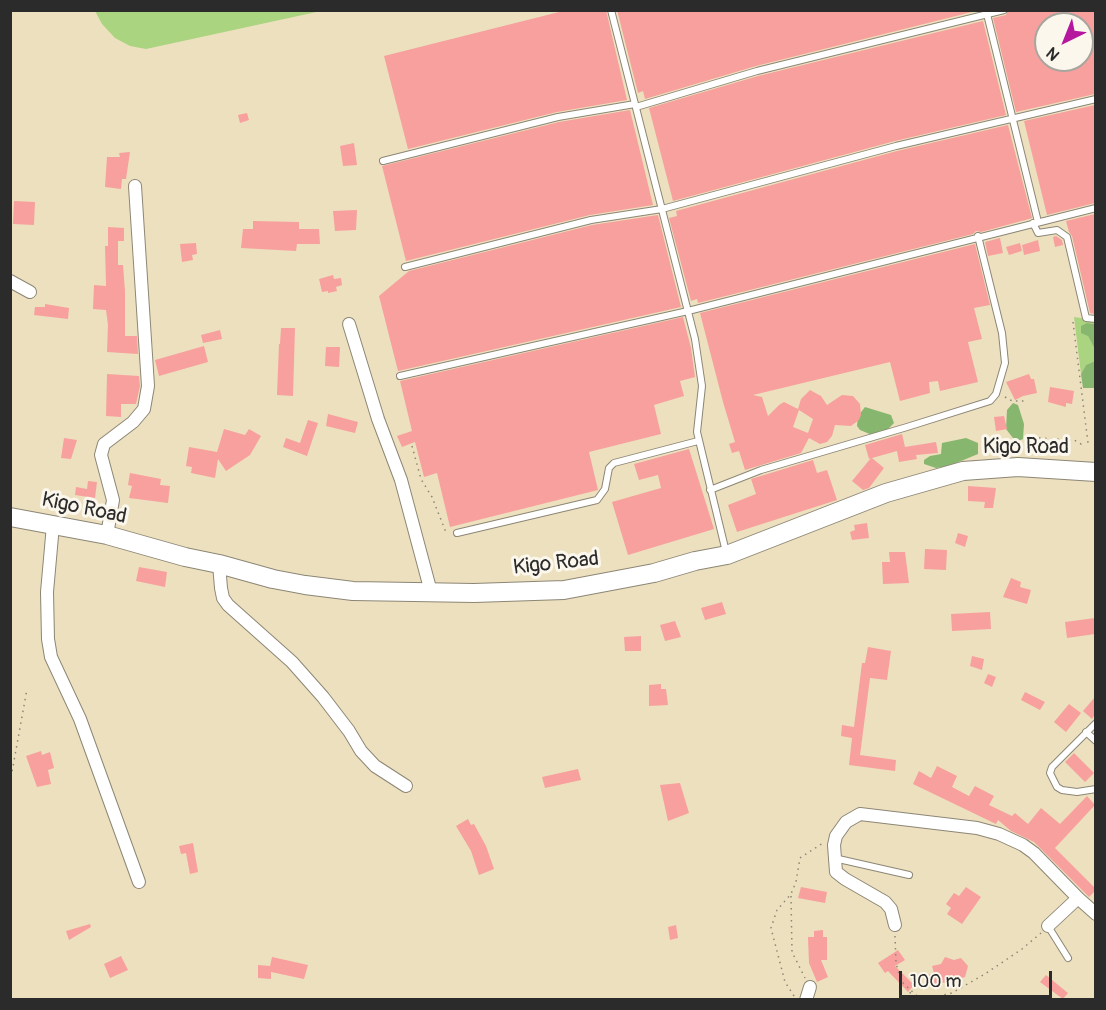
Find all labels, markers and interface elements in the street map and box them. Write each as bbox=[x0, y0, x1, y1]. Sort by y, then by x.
north arrow bbox=[1034, 12, 1094, 72]
text: N bbox=[1042, 43, 1064, 65]
street label: Kigo Road bbox=[983, 435, 1069, 461]
street label: Kigo Road bbox=[39, 488, 129, 530]
street label: Kigo Road bbox=[512, 547, 600, 581]
scale bar bbox=[902, 959, 1055, 997]
text: 100 m bbox=[910, 970, 962, 993]

